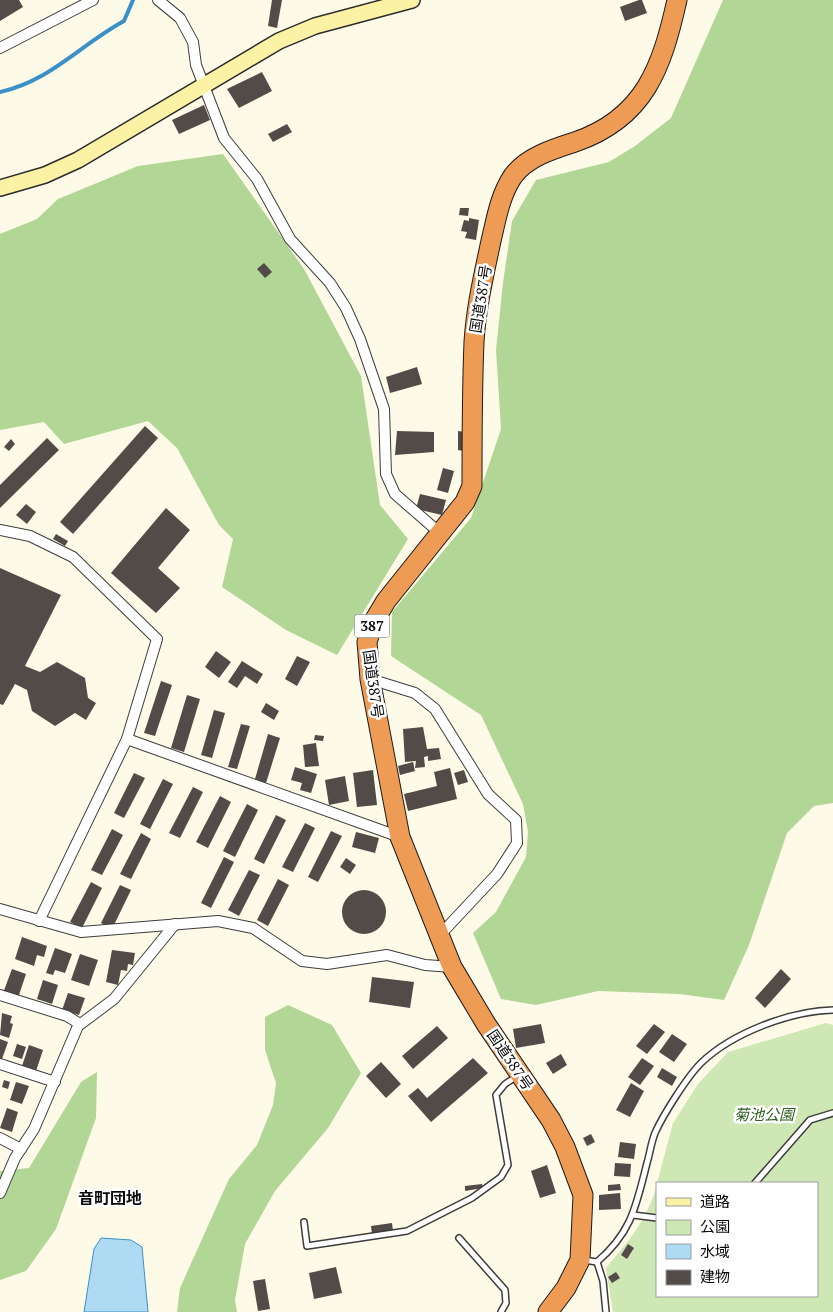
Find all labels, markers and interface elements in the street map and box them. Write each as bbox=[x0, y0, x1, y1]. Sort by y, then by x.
street label: 国道387号 bbox=[465, 263, 495, 334]
road number: 387 bbox=[354, 614, 390, 638]
street label: 国道387号 bbox=[359, 648, 389, 719]
street label: 国道387号 bbox=[483, 1025, 538, 1094]
park label: 菊池公園 bbox=[734, 1104, 796, 1124]
legend bbox=[656, 1182, 818, 1297]
district label: 音町団地 bbox=[78, 1187, 142, 1209]
text: 道路 bbox=[700, 1191, 730, 1211]
text: 公園 bbox=[700, 1216, 730, 1236]
text: 水域 bbox=[700, 1241, 730, 1261]
text: 建物 bbox=[700, 1266, 730, 1286]

